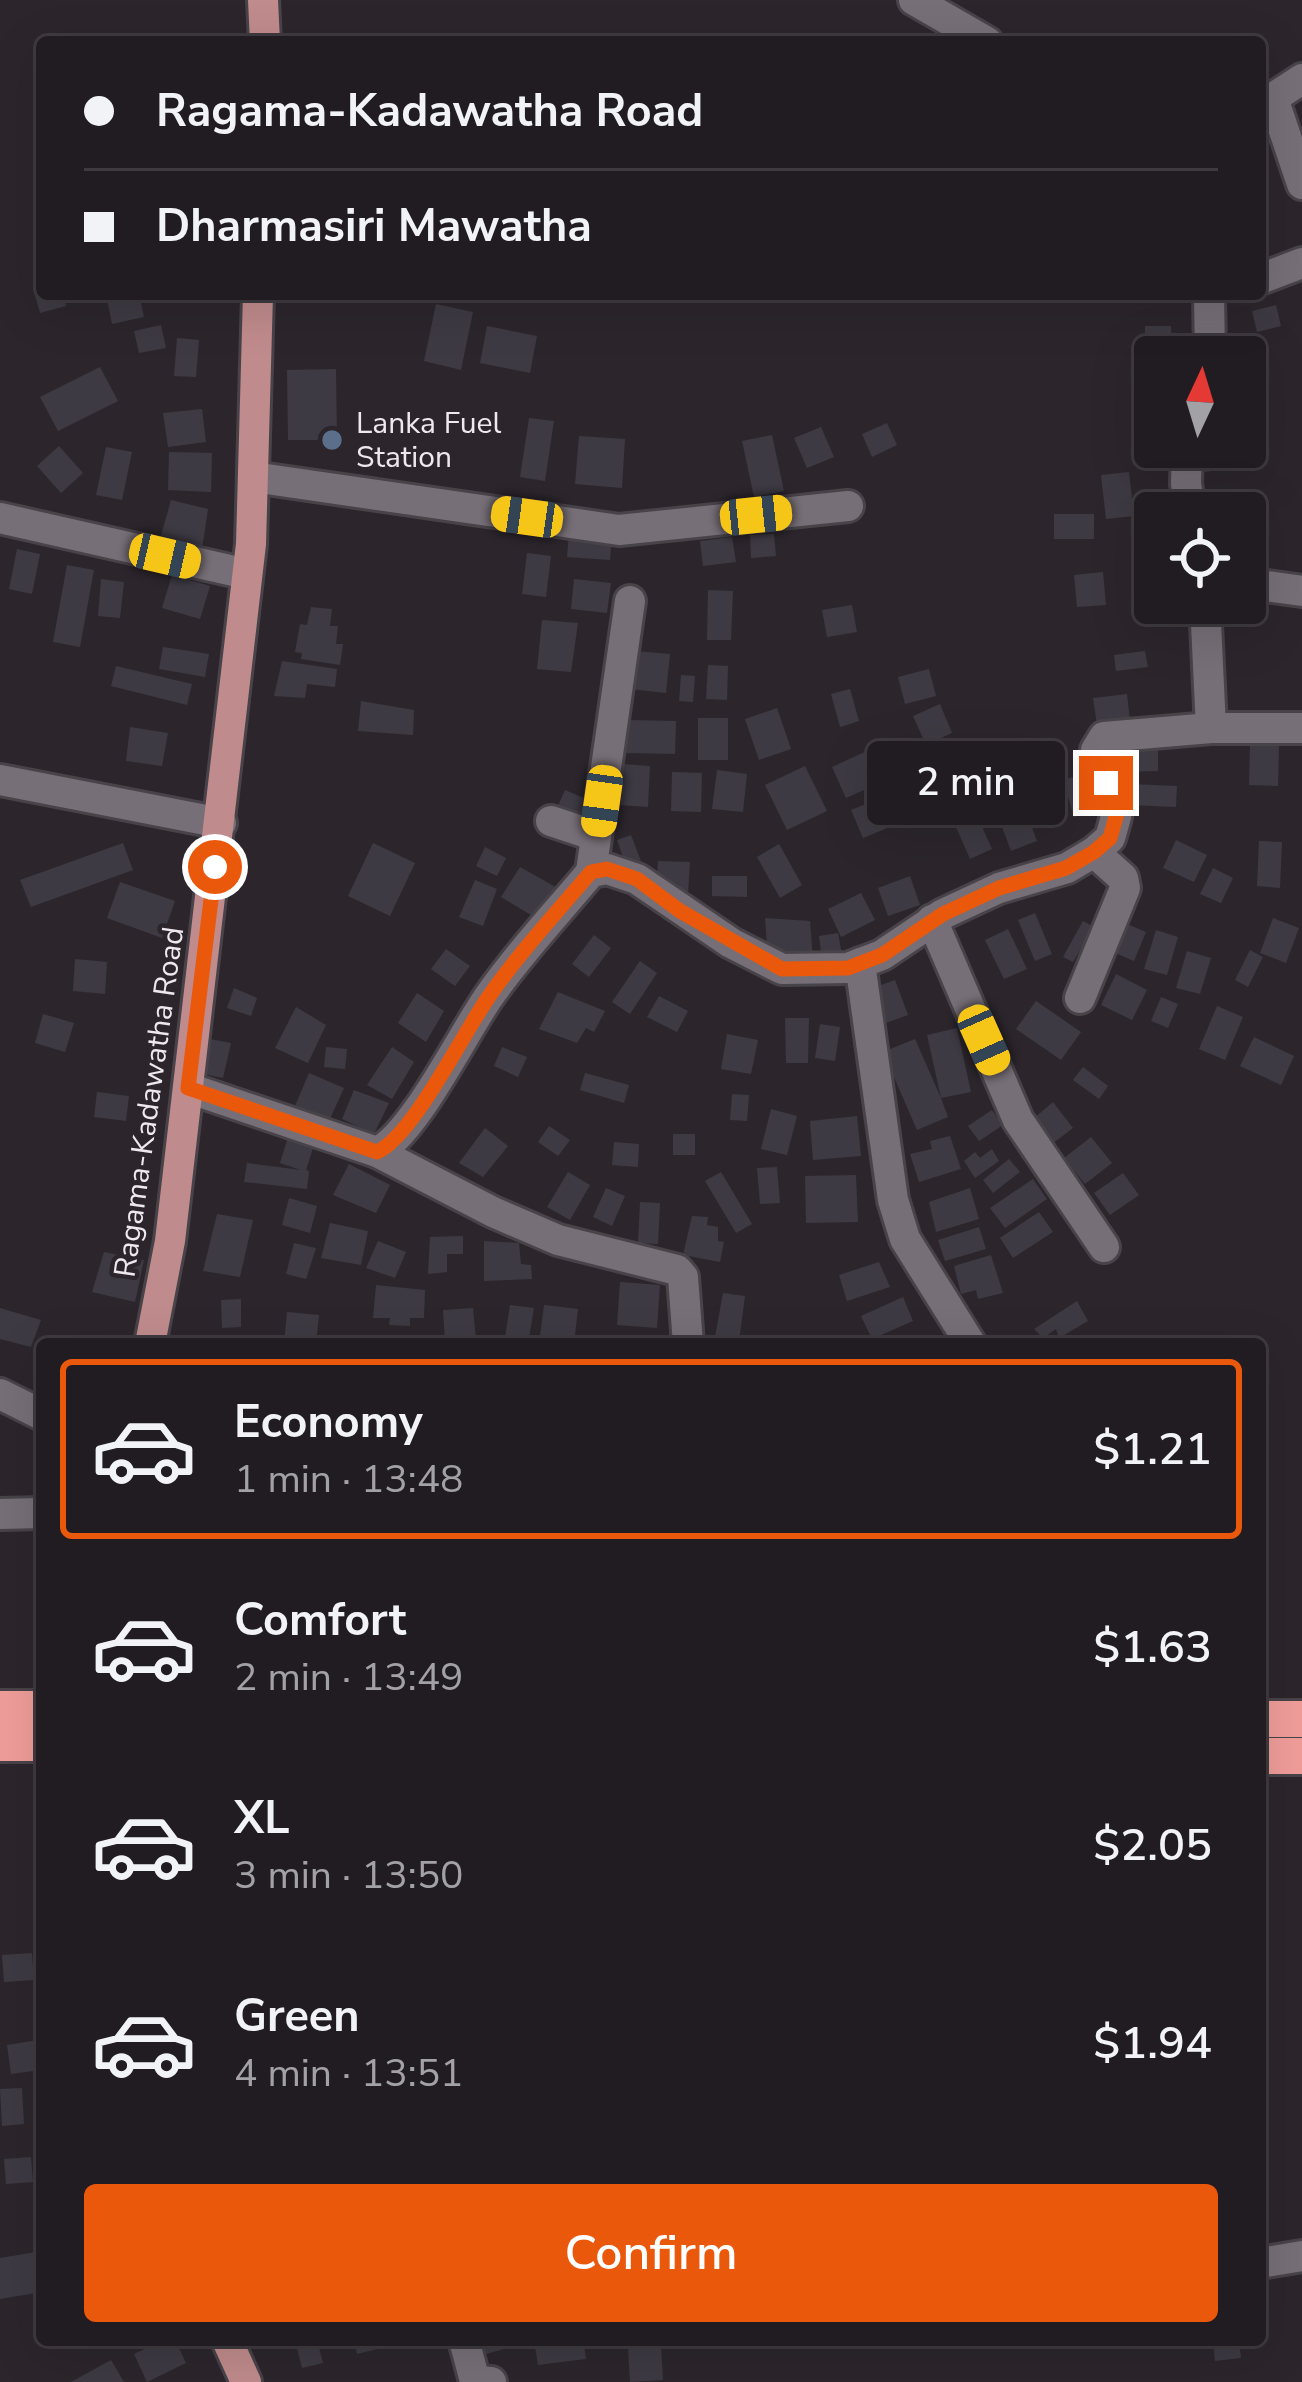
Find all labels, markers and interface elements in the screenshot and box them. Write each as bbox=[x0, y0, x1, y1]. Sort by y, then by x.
text: Ragama-Kadawatha Road bbox=[156, 81, 703, 142]
text: Dharmasiri Mawatha bbox=[156, 196, 592, 257]
north arrow bbox=[1134, 336, 1266, 468]
map controls bbox=[1134, 336, 1266, 624]
place label: Lanka Fuel Station bbox=[356, 403, 502, 478]
marker: Lanka Fuel Station bbox=[319, 427, 345, 453]
button: locate bbox=[1134, 492, 1266, 624]
car bbox=[718, 493, 794, 537]
car bbox=[489, 494, 565, 540]
car bbox=[126, 530, 204, 582]
callout: 2 min bbox=[866, 741, 1064, 825]
text: 2 min bbox=[916, 756, 1016, 809]
route end bbox=[1079, 756, 1133, 810]
car bbox=[579, 763, 625, 839]
route start bbox=[188, 840, 242, 894]
street label: Ragama-Kadawatha Road bbox=[105, 924, 194, 1280]
car bbox=[953, 1000, 1015, 1080]
text: Economy bbox=[234, 1392, 423, 1453]
icon: car bbox=[90, 1395, 198, 1503]
text: $1.21 bbox=[1093, 1419, 1212, 1480]
text: 1 min · 13:48 bbox=[234, 1453, 463, 1506]
text: Comfort bbox=[234, 1590, 406, 1651]
icon: car bbox=[90, 1593, 198, 1701]
text: $1.63 bbox=[1093, 1617, 1212, 1678]
text: 2 min · 13:49 bbox=[234, 1651, 463, 1704]
text: XL bbox=[234, 1788, 290, 1849]
icon: car bbox=[90, 1791, 198, 1899]
text: $2.05 bbox=[1093, 1815, 1212, 1876]
text: 3 min · 13:50 bbox=[234, 1849, 463, 1902]
text: Green bbox=[234, 1986, 360, 2047]
icon: car bbox=[90, 1989, 198, 2097]
text: $1.94 bbox=[1093, 2013, 1212, 2074]
text: 4 min · 13:51 bbox=[234, 2047, 463, 2100]
button: Confirm bbox=[84, 2184, 1218, 2322]

